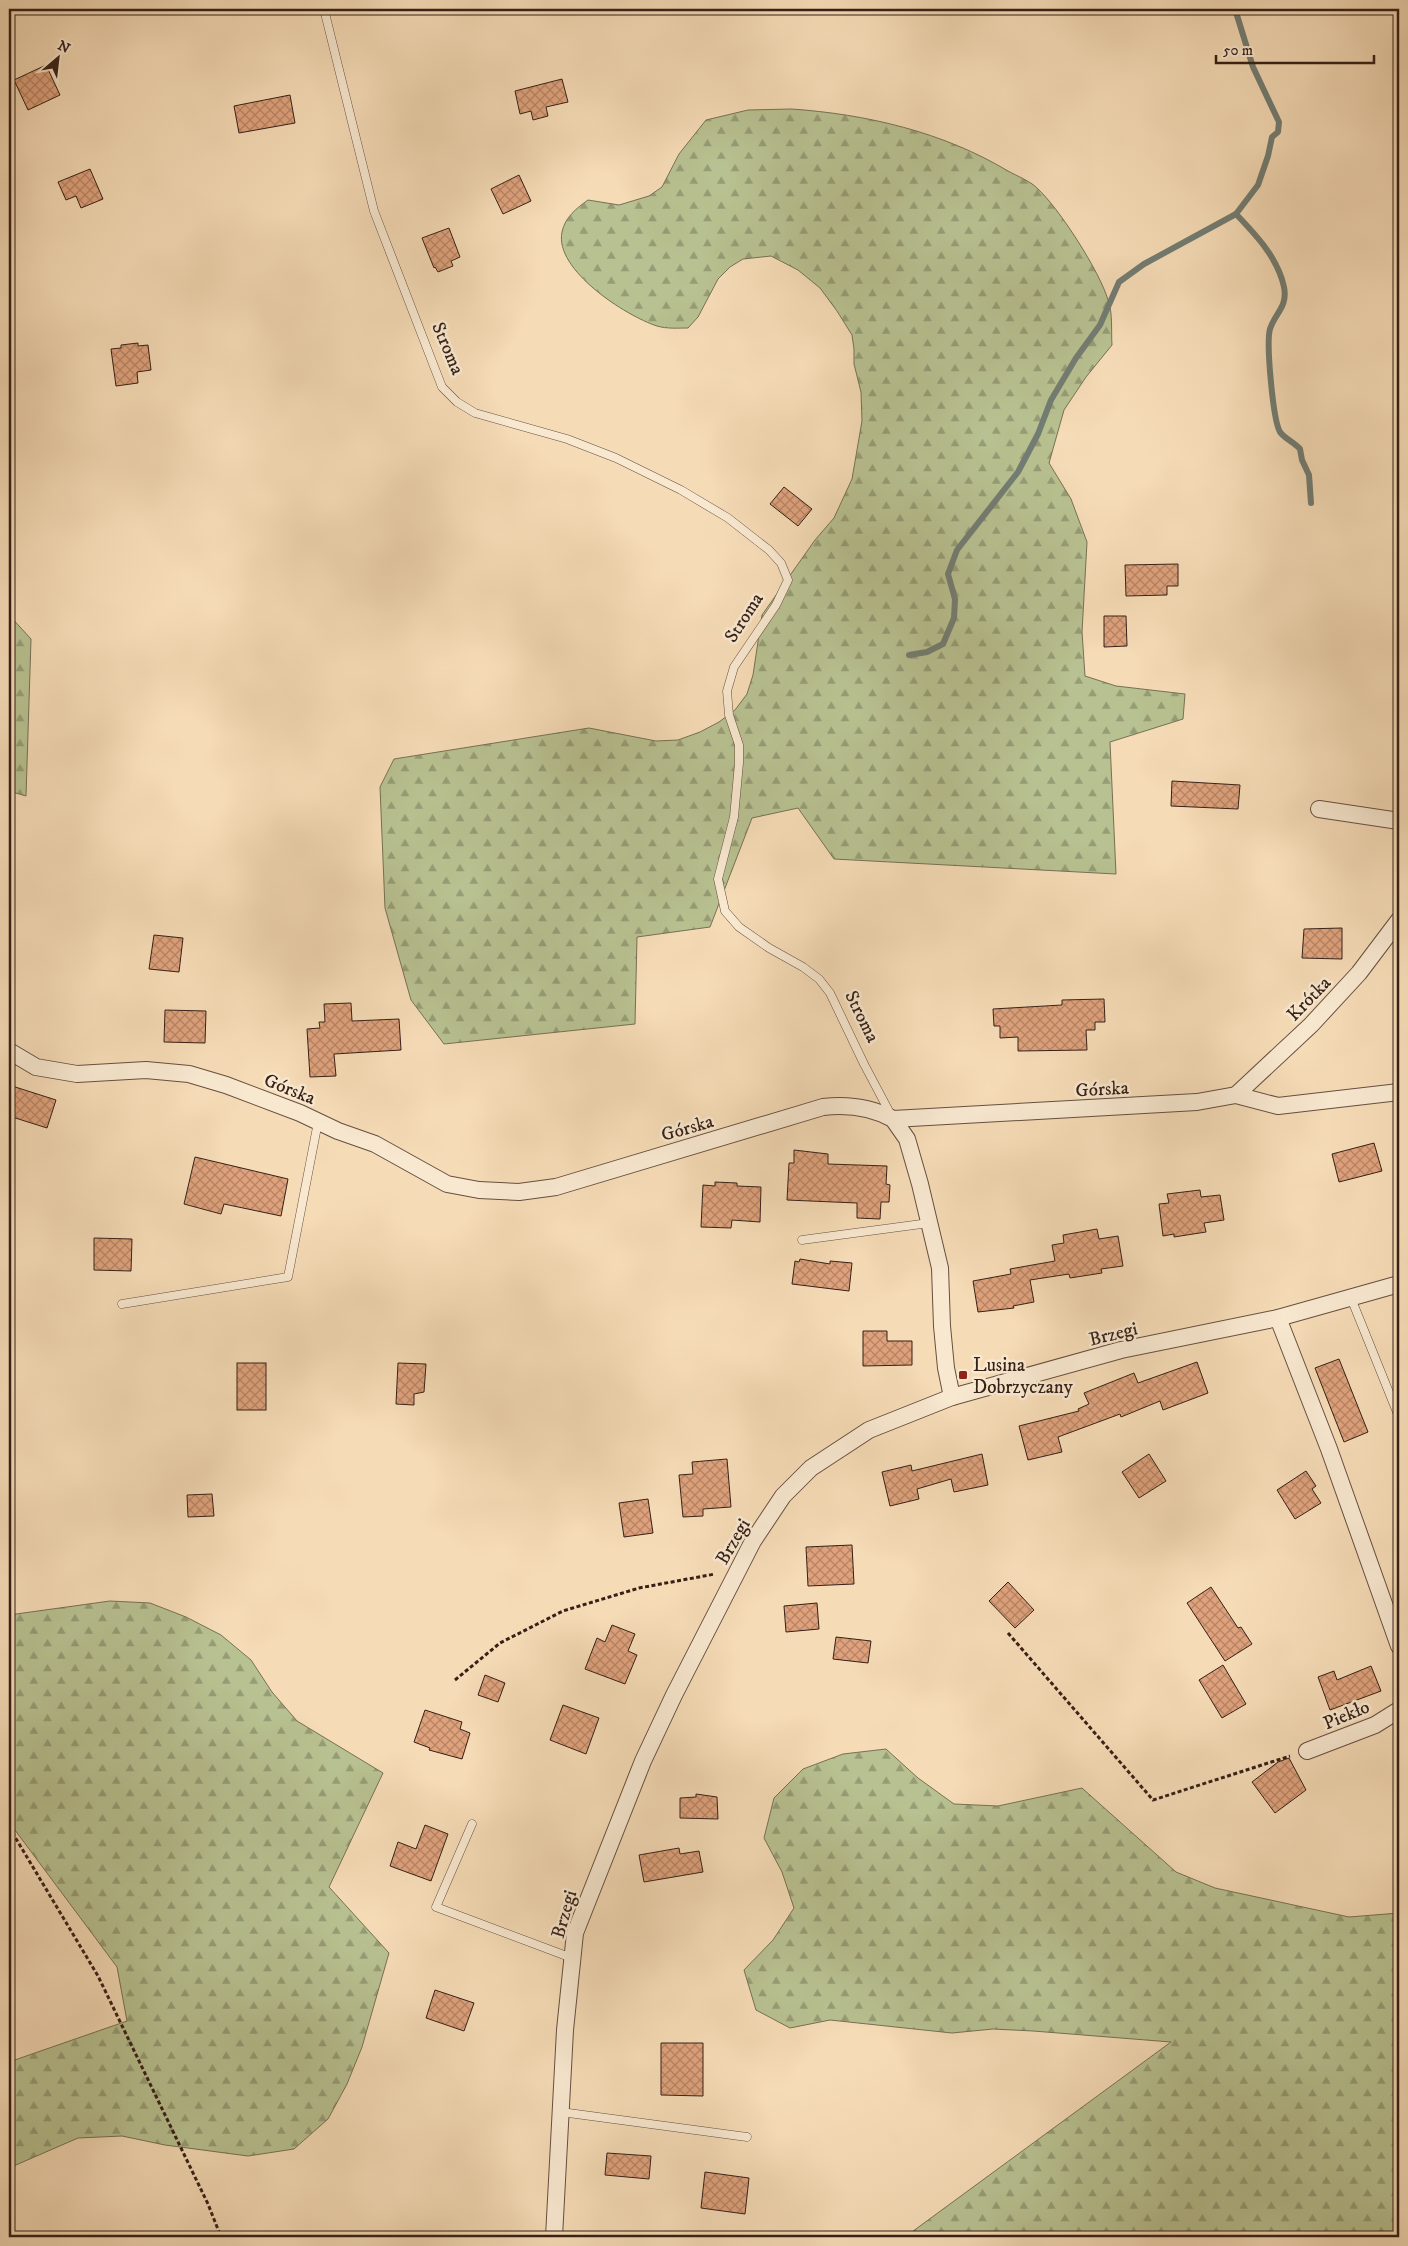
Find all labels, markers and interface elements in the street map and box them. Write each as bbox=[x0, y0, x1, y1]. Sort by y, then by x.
north arrow bbox=[32, 32, 82, 82]
scale bar bbox=[1216, 32, 1373, 64]
text: N bbox=[54, 37, 73, 58]
text: 50 m bbox=[1223, 41, 1253, 60]
street label: Stroma bbox=[426, 319, 469, 378]
street label: Stroma bbox=[720, 589, 769, 647]
street label: Krótka bbox=[1282, 972, 1336, 1026]
street label: Stroma bbox=[839, 987, 884, 1046]
street label: Górska bbox=[260, 1069, 318, 1110]
street label: Górska bbox=[1075, 1077, 1129, 1102]
street label: Górska bbox=[659, 1110, 716, 1147]
street label: Brzegi bbox=[1087, 1317, 1140, 1352]
place label: Lusina Dobrzyczany bbox=[973, 1354, 1074, 1399]
marker: Lusina Dobrzyczany bbox=[957, 1369, 969, 1381]
street label: Brzegi bbox=[711, 1515, 756, 1569]
street label: Piekło bbox=[1320, 1695, 1373, 1735]
street label: Brzegi bbox=[547, 1887, 582, 1941]

